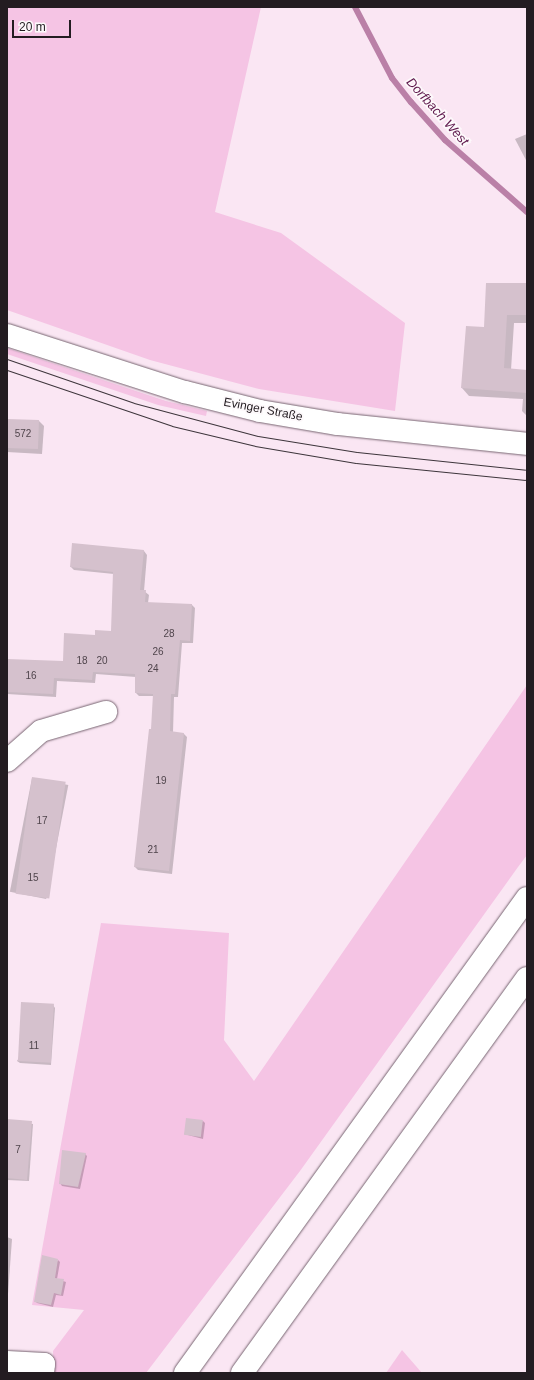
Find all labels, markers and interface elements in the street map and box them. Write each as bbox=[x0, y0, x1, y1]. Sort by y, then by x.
scale bar bbox=[14, 12, 73, 38]
text: 20 m bbox=[19, 20, 46, 34]
water label: Dorfbach West bbox=[403, 75, 471, 149]
street label: Evinger Straße bbox=[222, 395, 304, 425]
house number: 572 bbox=[15, 428, 31, 440]
house number: 28 bbox=[163, 628, 175, 640]
house number: 26 bbox=[152, 646, 164, 658]
house number: 18 bbox=[76, 655, 88, 667]
house number: 20 bbox=[96, 655, 108, 667]
house number: 24 bbox=[147, 663, 159, 675]
house number: 16 bbox=[25, 670, 37, 682]
house number: 19 bbox=[155, 775, 167, 787]
house number: 17 bbox=[36, 815, 48, 827]
house number: 21 bbox=[147, 844, 159, 856]
house number: 15 bbox=[27, 872, 39, 884]
house number: 11 bbox=[29, 1040, 39, 1052]
house number: 7 bbox=[15, 1144, 21, 1156]

